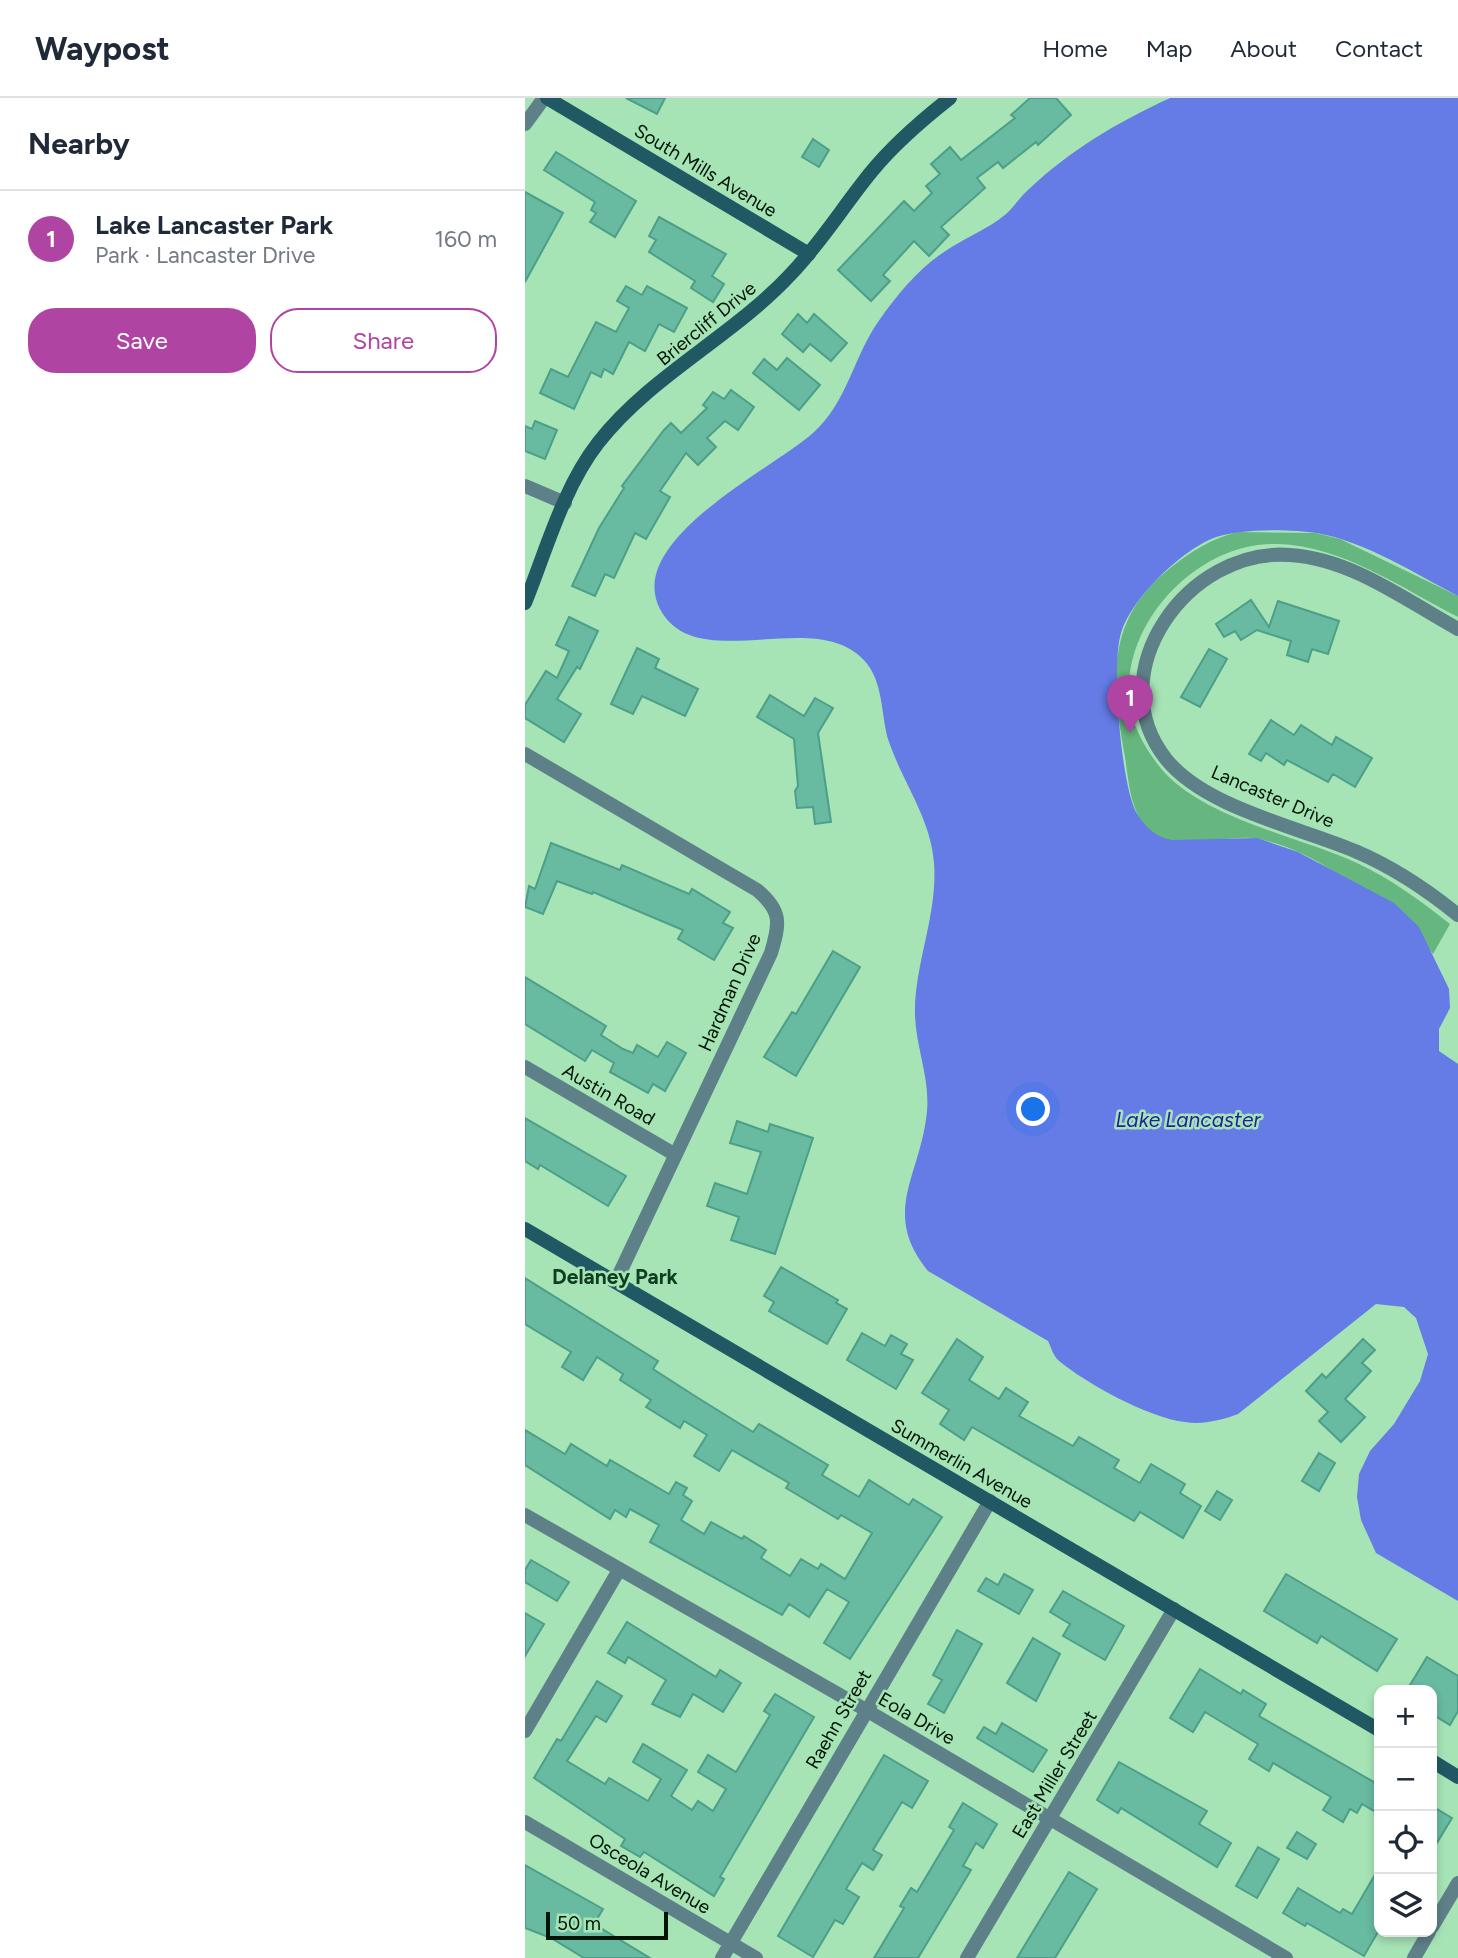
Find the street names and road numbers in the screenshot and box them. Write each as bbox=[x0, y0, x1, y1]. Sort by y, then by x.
street label: South Mills Avenue bbox=[630, 119, 781, 222]
street label: Briercliff Drive bbox=[652, 276, 760, 370]
street label: Lancaster Drive bbox=[1208, 760, 1338, 833]
street label: Hardman Drive bbox=[693, 930, 766, 1055]
street label: Austin Road bbox=[558, 1059, 659, 1130]
street label: Summerlin Avenue bbox=[887, 1414, 1037, 1513]
street label: Raehn Street bbox=[801, 1665, 876, 1773]
street label: Eola Drive bbox=[874, 1687, 959, 1750]
street label: East Miller Street bbox=[1007, 1706, 1102, 1842]
street label: Osceola Avenue bbox=[585, 1828, 715, 1919]

